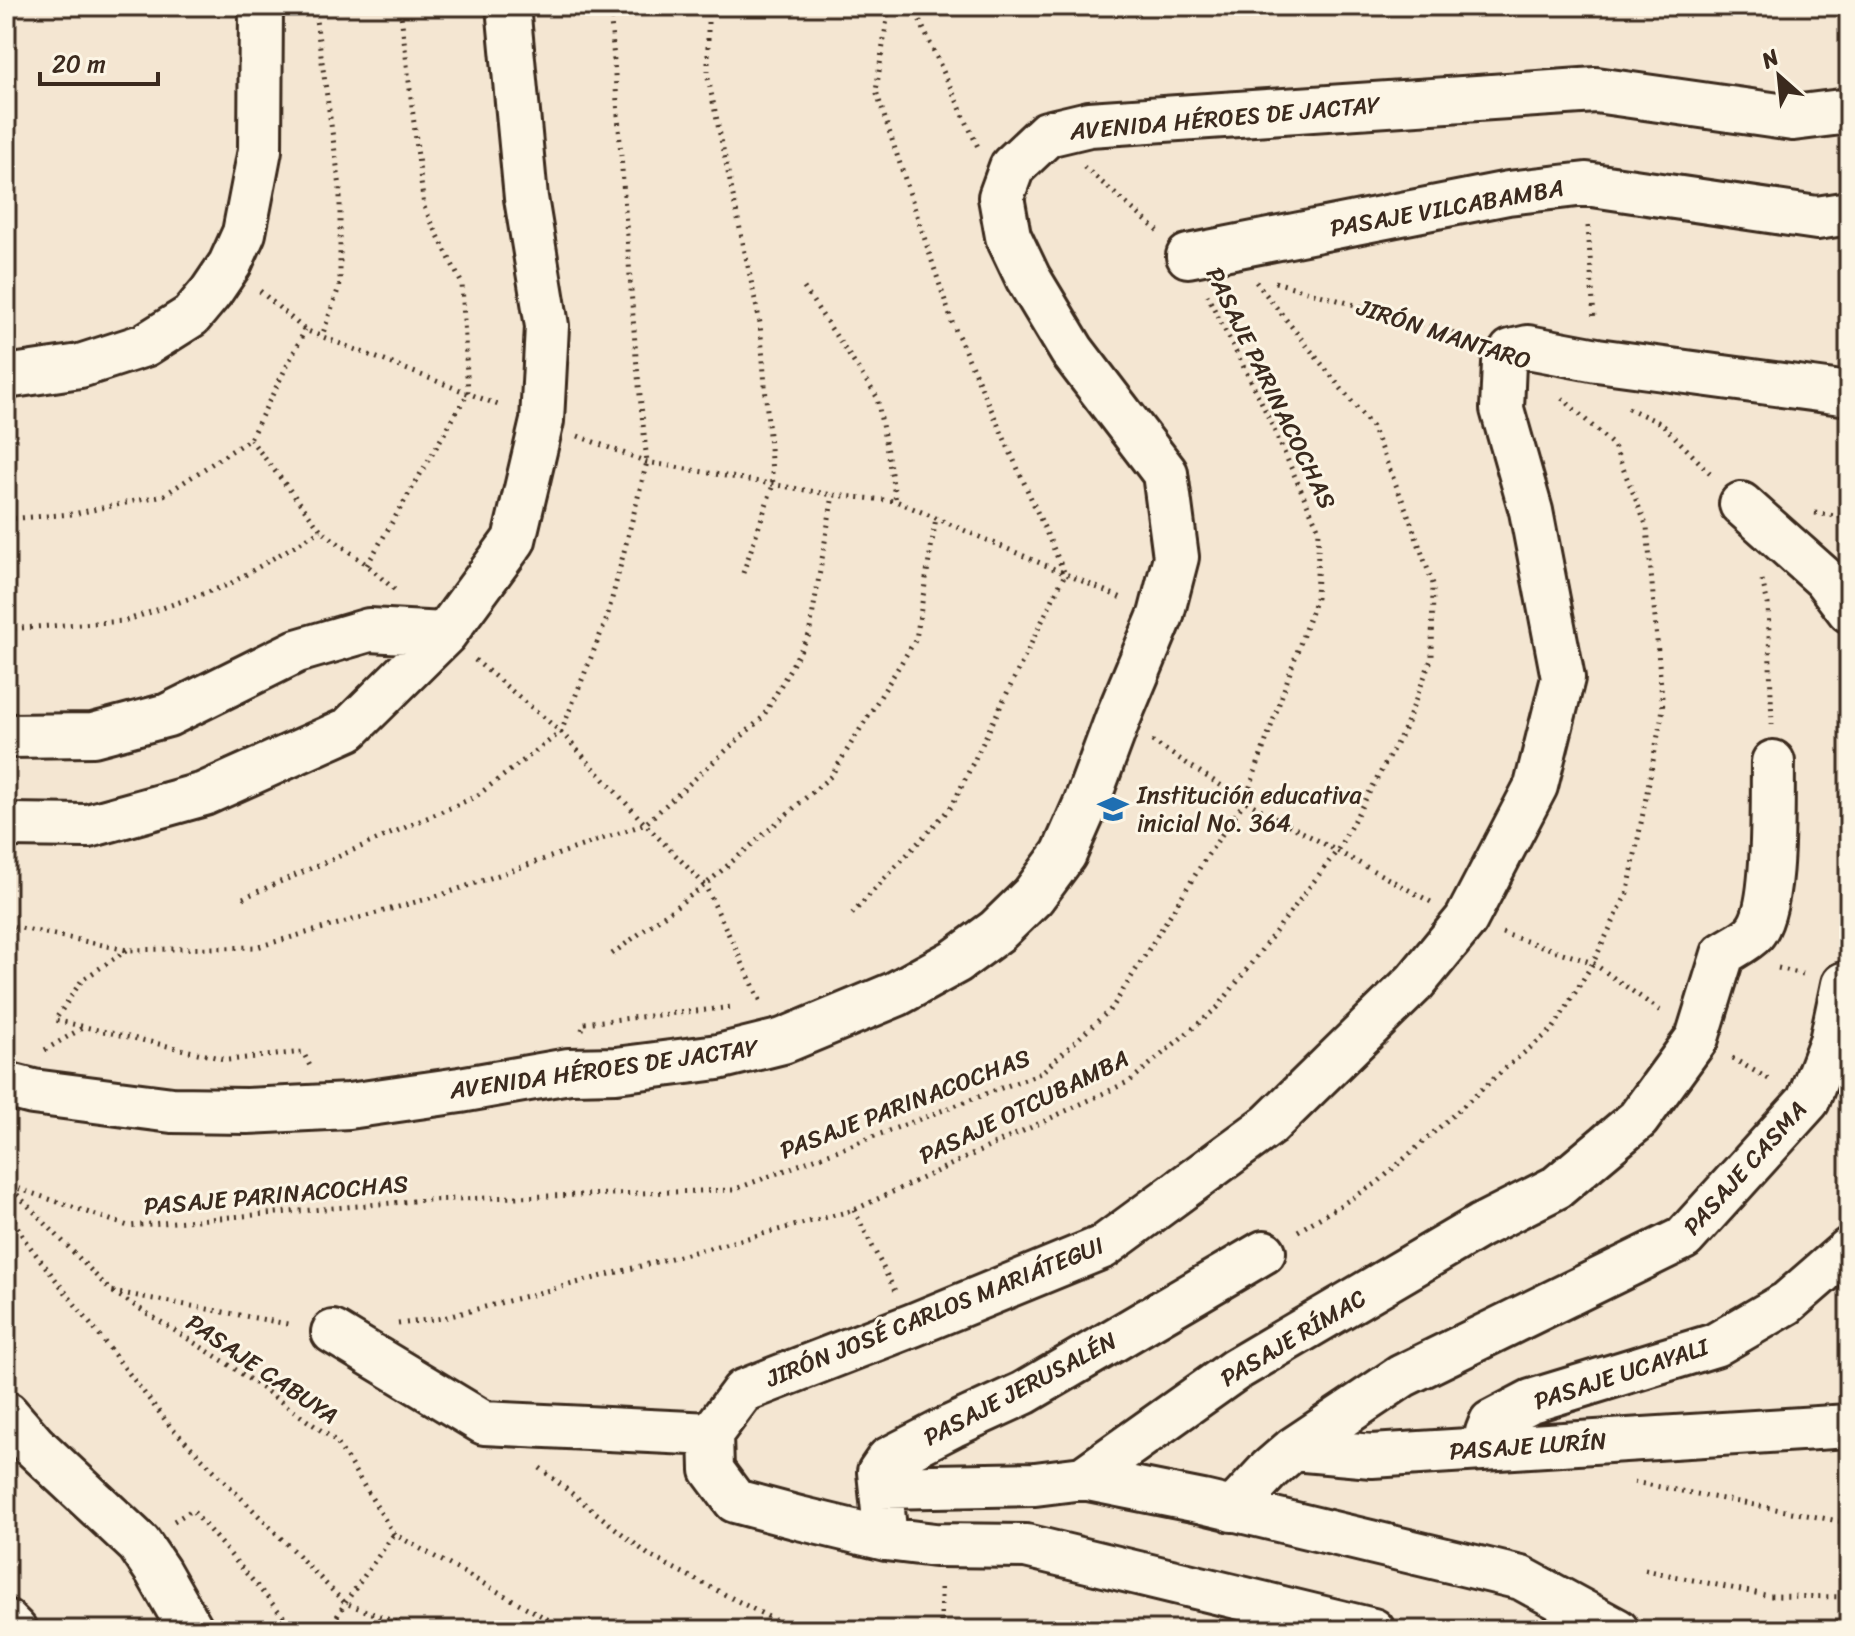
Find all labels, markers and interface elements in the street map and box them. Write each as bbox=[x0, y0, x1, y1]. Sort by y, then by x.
scale bar bbox=[40, 36, 158, 86]
north arrow bbox=[1739, 36, 1819, 116]
text: N bbox=[1754, 37, 1786, 80]
text: 20 m bbox=[52, 43, 106, 85]
street label: AVENIDA HÉROES DE JACTAY bbox=[1067, 83, 1383, 153]
street label: PASAJE VILCABAMBA bbox=[1327, 167, 1567, 249]
street label: PASAJE PARINACOCHAS bbox=[1194, 260, 1348, 516]
street label: JIRÓN MANTARO bbox=[1351, 286, 1536, 382]
place label: Institución educativa inicial No. 364 bbox=[1136, 774, 1363, 844]
school or university icon: Institución educativa inicial No. 364 bbox=[1096, 792, 1130, 826]
street label: AVENIDA HÉROES DE JACTAY bbox=[446, 1026, 762, 1112]
street label: PASAJE PARINACOCHAS bbox=[774, 1037, 1036, 1171]
street label: PASAJE OTCUBAMBA bbox=[912, 1038, 1136, 1176]
street label: PASAJE CASMA bbox=[1672, 1091, 1818, 1245]
street label: PASAJE PARINACOCHAS bbox=[142, 1163, 410, 1227]
street label: JIRÓN JOSÉ CARLOS MARIÁTEGUI bbox=[758, 1225, 1111, 1400]
street label: PASAJE RÍMAC bbox=[1212, 1278, 1374, 1398]
street label: PASAJE CABUYA bbox=[177, 1302, 347, 1436]
street label: PASAJE JERUSALÉN bbox=[916, 1320, 1125, 1458]
street label: PASAJE UCAYALI bbox=[1528, 1326, 1715, 1422]
street label: PASAJE LURÍN bbox=[1448, 1420, 1608, 1472]

